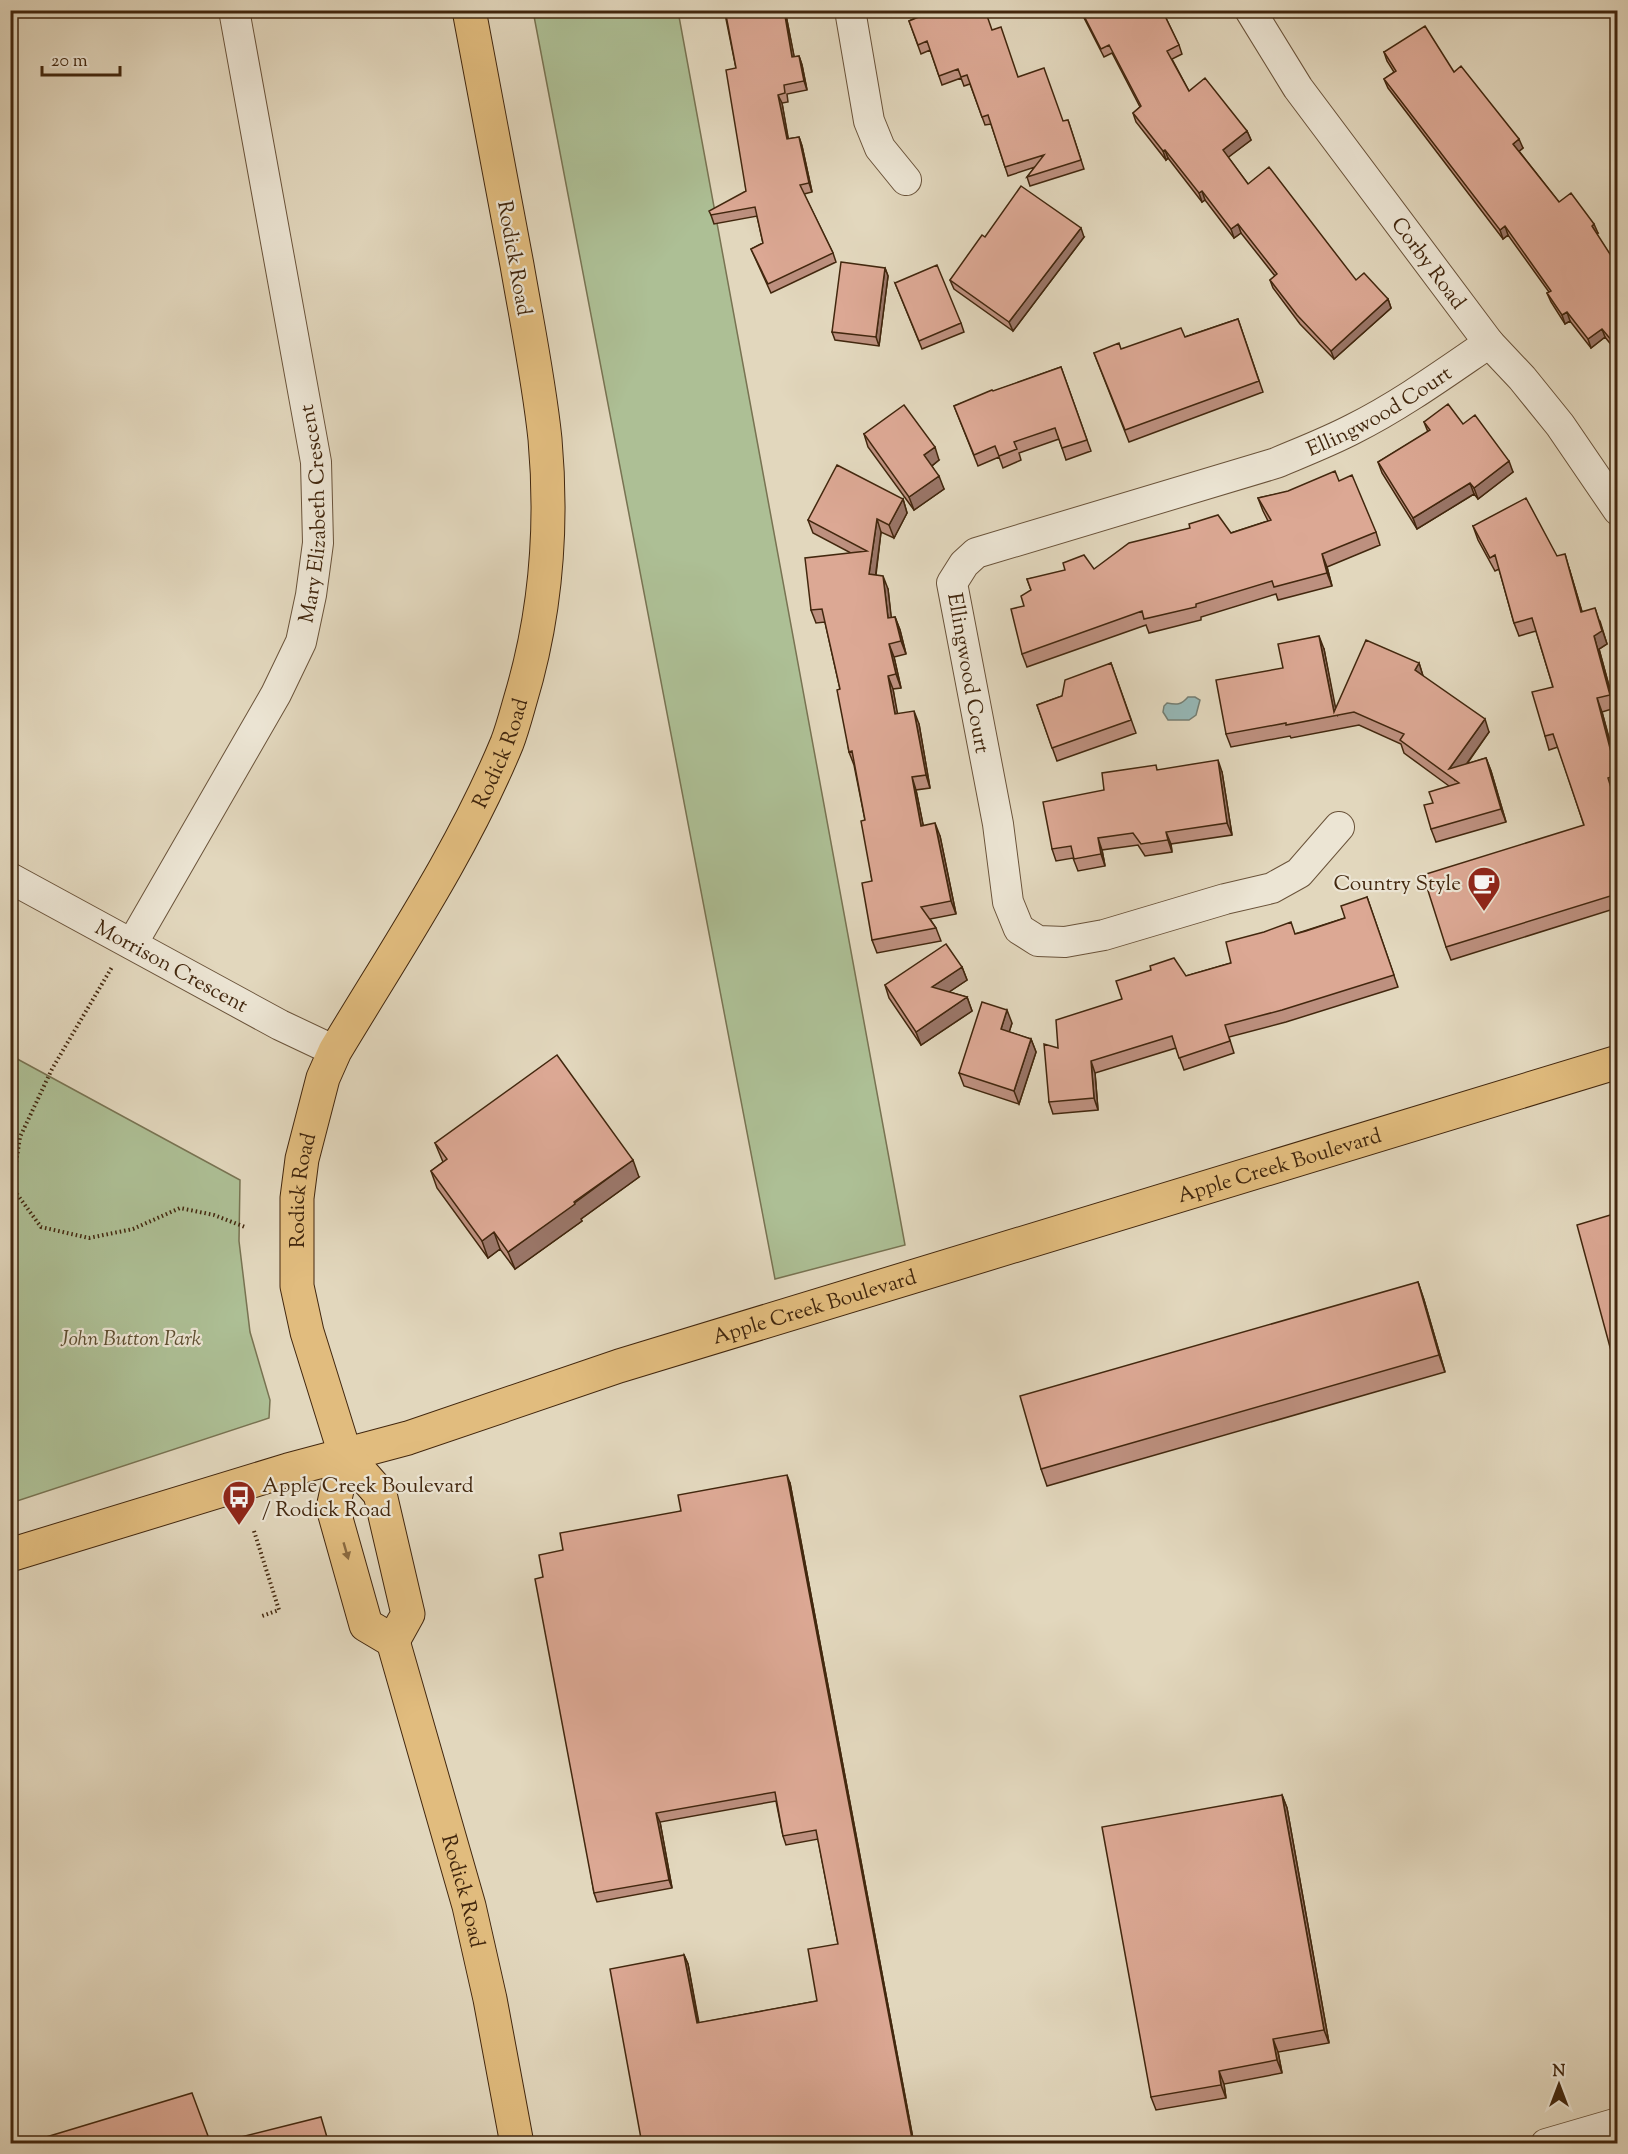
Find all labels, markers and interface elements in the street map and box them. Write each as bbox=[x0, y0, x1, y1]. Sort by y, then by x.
scale bar bbox=[42, 39, 120, 77]
text: 20 m bbox=[51, 49, 88, 75]
street label: Rodick Road bbox=[488, 199, 538, 318]
street label: Corby Road bbox=[1383, 212, 1472, 317]
street label: Ellingwood Court bbox=[1303, 360, 1459, 465]
street label: Mary Elizabeth Crescent bbox=[292, 402, 335, 626]
street label: Ellingwood Court bbox=[938, 591, 996, 756]
street label: Rodick Road bbox=[466, 695, 537, 814]
cafe icon: Country Style bbox=[1466, 865, 1502, 912]
place label: Country Style bbox=[1333, 870, 1461, 900]
street label: Morrison Crescent bbox=[89, 914, 253, 1022]
street label: Apple Creek Boulevard bbox=[1174, 1122, 1386, 1212]
street label: Rodick Road bbox=[284, 1130, 325, 1248]
street label: Apple Creek Boulevard bbox=[709, 1263, 921, 1354]
park label: John Button Park bbox=[60, 1325, 202, 1355]
place label: Apple Creek Boulevard / Rodick Road bbox=[262, 1472, 474, 1526]
bus stop icon: Apple Creek Boulevard / Rodick Road bbox=[221, 1479, 257, 1526]
one-way arrow bbox=[341, 1542, 351, 1560]
street label: Rodick Road bbox=[432, 1831, 491, 1951]
north arrow bbox=[1529, 2055, 1589, 2115]
text: N bbox=[1553, 2061, 1566, 2084]

